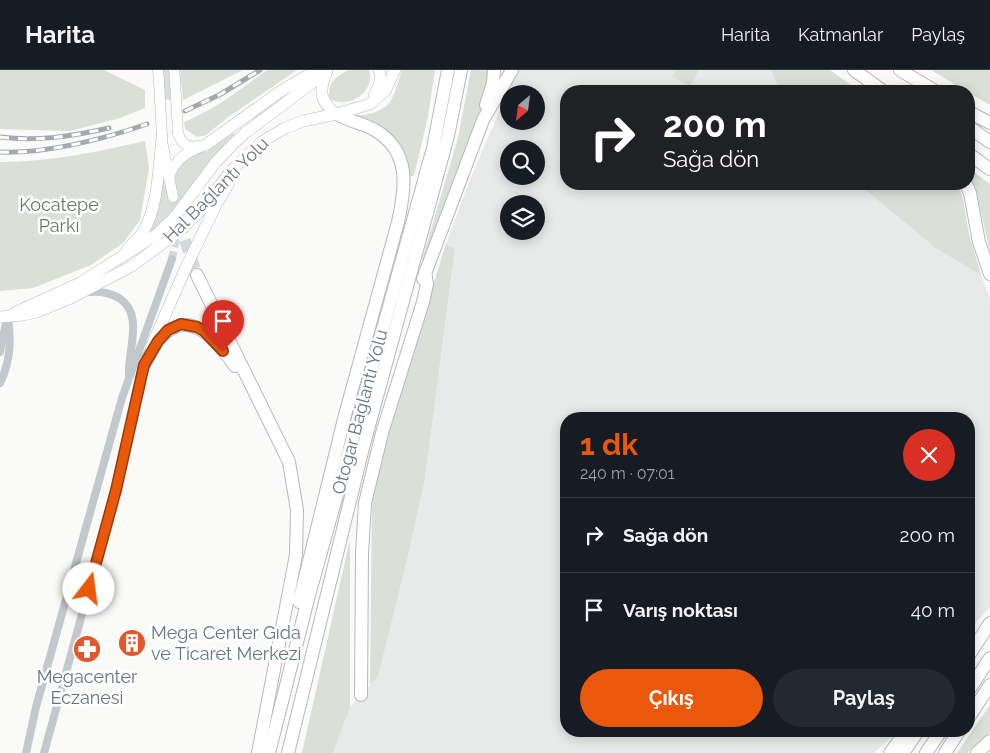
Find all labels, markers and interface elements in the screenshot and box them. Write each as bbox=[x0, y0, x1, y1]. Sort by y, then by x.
text: Harita bbox=[25, 20, 95, 49]
text: Harita bbox=[721, 24, 770, 45]
text: Katmanlar bbox=[798, 24, 883, 45]
text: Paylaş bbox=[911, 24, 965, 45]
north arrow bbox=[500, 85, 545, 130]
map controls bbox=[500, 85, 545, 240]
text: 200 m bbox=[663, 104, 767, 145]
icon: right bbox=[580, 105, 645, 170]
street label: Hal Bağlantı Yolu bbox=[159, 133, 273, 247]
button: search bbox=[500, 140, 545, 185]
text: Sağa dön bbox=[663, 146, 759, 172]
park label: Kocatepe Parkı bbox=[19, 194, 99, 236]
button: layers bbox=[500, 195, 545, 240]
pin bbox=[202, 300, 244, 351]
icon: arrive bbox=[209, 307, 237, 335]
street label: Otogar Bağlantı Yolu bbox=[327, 327, 392, 497]
text: 1 dk bbox=[580, 427, 638, 462]
button: close bbox=[903, 429, 955, 481]
text: 240 m · 07:01 bbox=[580, 464, 675, 483]
icon: right bbox=[580, 521, 608, 549]
text: Sağa dön bbox=[623, 524, 708, 546]
text: 200 m bbox=[900, 524, 955, 546]
position arrow bbox=[62, 562, 114, 614]
icon: arrive bbox=[580, 596, 608, 624]
text: Varış noktası bbox=[623, 599, 738, 621]
text: 40 m bbox=[911, 599, 955, 621]
place label: Mega Center Gıda ve Ticaret Merkezi bbox=[151, 622, 301, 664]
building icon: Mega Center Gıda ve Ticaret Merkezi bbox=[117, 628, 147, 658]
pharmacy icon: Megacenter Eczanesi bbox=[72, 634, 102, 664]
place label: Megacenter Eczanesi bbox=[37, 666, 138, 708]
button: Çıkış bbox=[580, 669, 763, 727]
button: Paylaş bbox=[773, 669, 955, 727]

